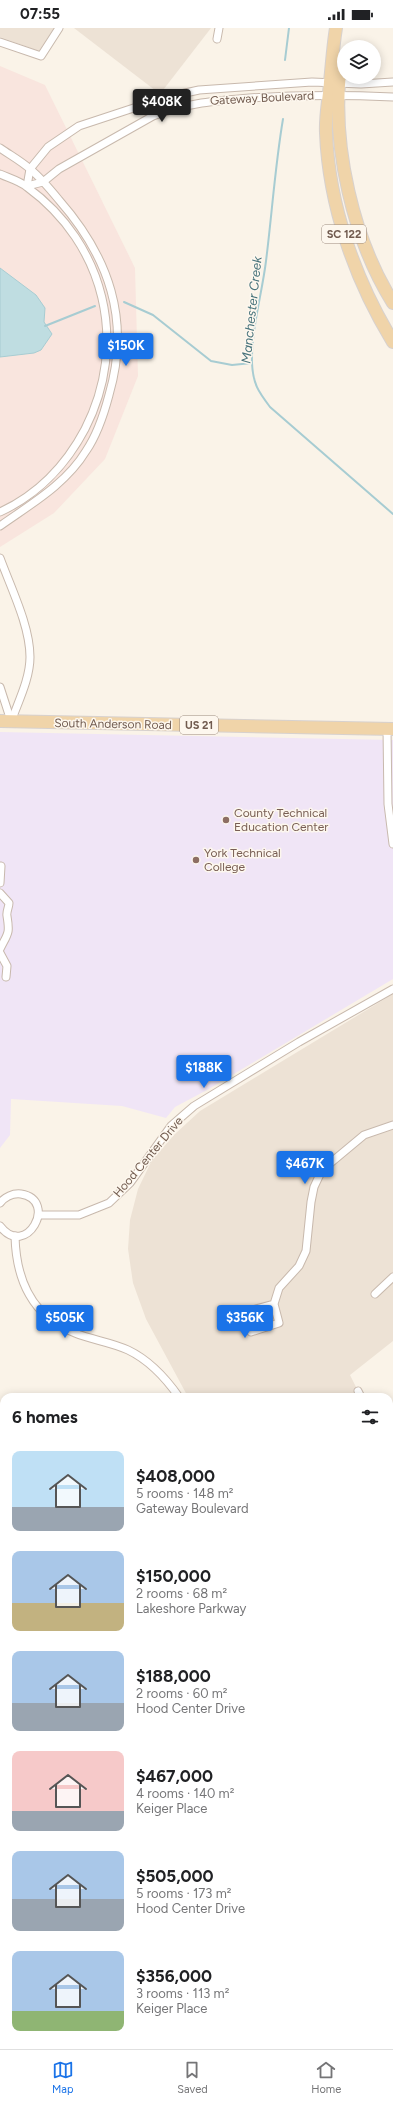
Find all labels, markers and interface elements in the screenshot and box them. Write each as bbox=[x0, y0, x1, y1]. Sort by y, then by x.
text: 07:55 bbox=[20, 5, 60, 23]
map controls bbox=[337, 40, 381, 84]
button: layers bbox=[337, 40, 381, 84]
street label: Gateway Boulevard bbox=[210, 88, 314, 108]
pin: $408K bbox=[134, 89, 190, 123]
text: $408K bbox=[142, 94, 182, 109]
road number: SC 122 bbox=[322, 225, 366, 243]
water label: Manchester Creek bbox=[238, 255, 265, 364]
pin: $150K bbox=[98, 333, 154, 367]
text: $150K bbox=[107, 338, 145, 353]
street label: South Anderson Road bbox=[54, 716, 172, 732]
road number: US 21 bbox=[180, 716, 218, 734]
place label: County Technical Education Center bbox=[234, 806, 328, 834]
marker: County Technical Education Center bbox=[221, 815, 231, 825]
place label: York Technical College bbox=[204, 846, 281, 874]
marker: York Technical College bbox=[191, 855, 201, 865]
pin: $188K bbox=[176, 1055, 232, 1089]
text: $188K bbox=[185, 1060, 223, 1075]
street label: Hood Center Drive bbox=[110, 1114, 186, 1200]
pin: $467K bbox=[277, 1151, 333, 1185]
text: $467K bbox=[286, 1156, 324, 1171]
pin: $505K bbox=[37, 1305, 93, 1339]
pin: $356K bbox=[217, 1305, 273, 1339]
text: $505K bbox=[45, 1310, 85, 1325]
text: $356K bbox=[226, 1310, 264, 1325]
icon: filters bbox=[359, 1406, 381, 1428]
text: 6 homes bbox=[12, 1407, 78, 1427]
text: $408,000 bbox=[136, 1466, 215, 1486]
icon: home bbox=[44, 1467, 92, 1515]
text: 5 rooms · 148 m² bbox=[136, 1486, 233, 1501]
text: Gateway Boulevard bbox=[136, 1501, 249, 1516]
text: $150,000 bbox=[136, 1566, 211, 1586]
icon: home bbox=[44, 1567, 92, 1615]
text: 2 rooms · 68 m² bbox=[136, 1586, 227, 1601]
text: Lakeshore Parkway bbox=[136, 1601, 246, 1616]
text: $188,000 bbox=[136, 1666, 211, 1686]
icon: home bbox=[44, 1667, 92, 1715]
text: 2 rooms · 60 m² bbox=[136, 1686, 227, 1701]
text: Hood Center Drive bbox=[136, 1701, 245, 1716]
text: $467,000 bbox=[136, 1766, 213, 1786]
icon: home bbox=[44, 1767, 92, 1815]
text: 4 rooms · 140 m² bbox=[136, 1786, 234, 1801]
text: Keiger Place bbox=[136, 1801, 207, 1816]
text: $505,000 bbox=[136, 1866, 214, 1886]
icon: home bbox=[44, 1867, 92, 1915]
text: 5 rooms · 173 m² bbox=[136, 1886, 231, 1901]
text: Hood Center Drive bbox=[136, 1901, 245, 1916]
text: $356,000 bbox=[136, 1966, 212, 1986]
icon: home bbox=[44, 1967, 92, 2015]
text: 3 rooms · 113 m² bbox=[136, 1986, 229, 2001]
text: Keiger Place bbox=[136, 2001, 207, 2016]
tab: Map bbox=[52, 2059, 74, 2096]
tab: Saved bbox=[177, 2059, 208, 2096]
tab: Home bbox=[311, 2059, 341, 2096]

